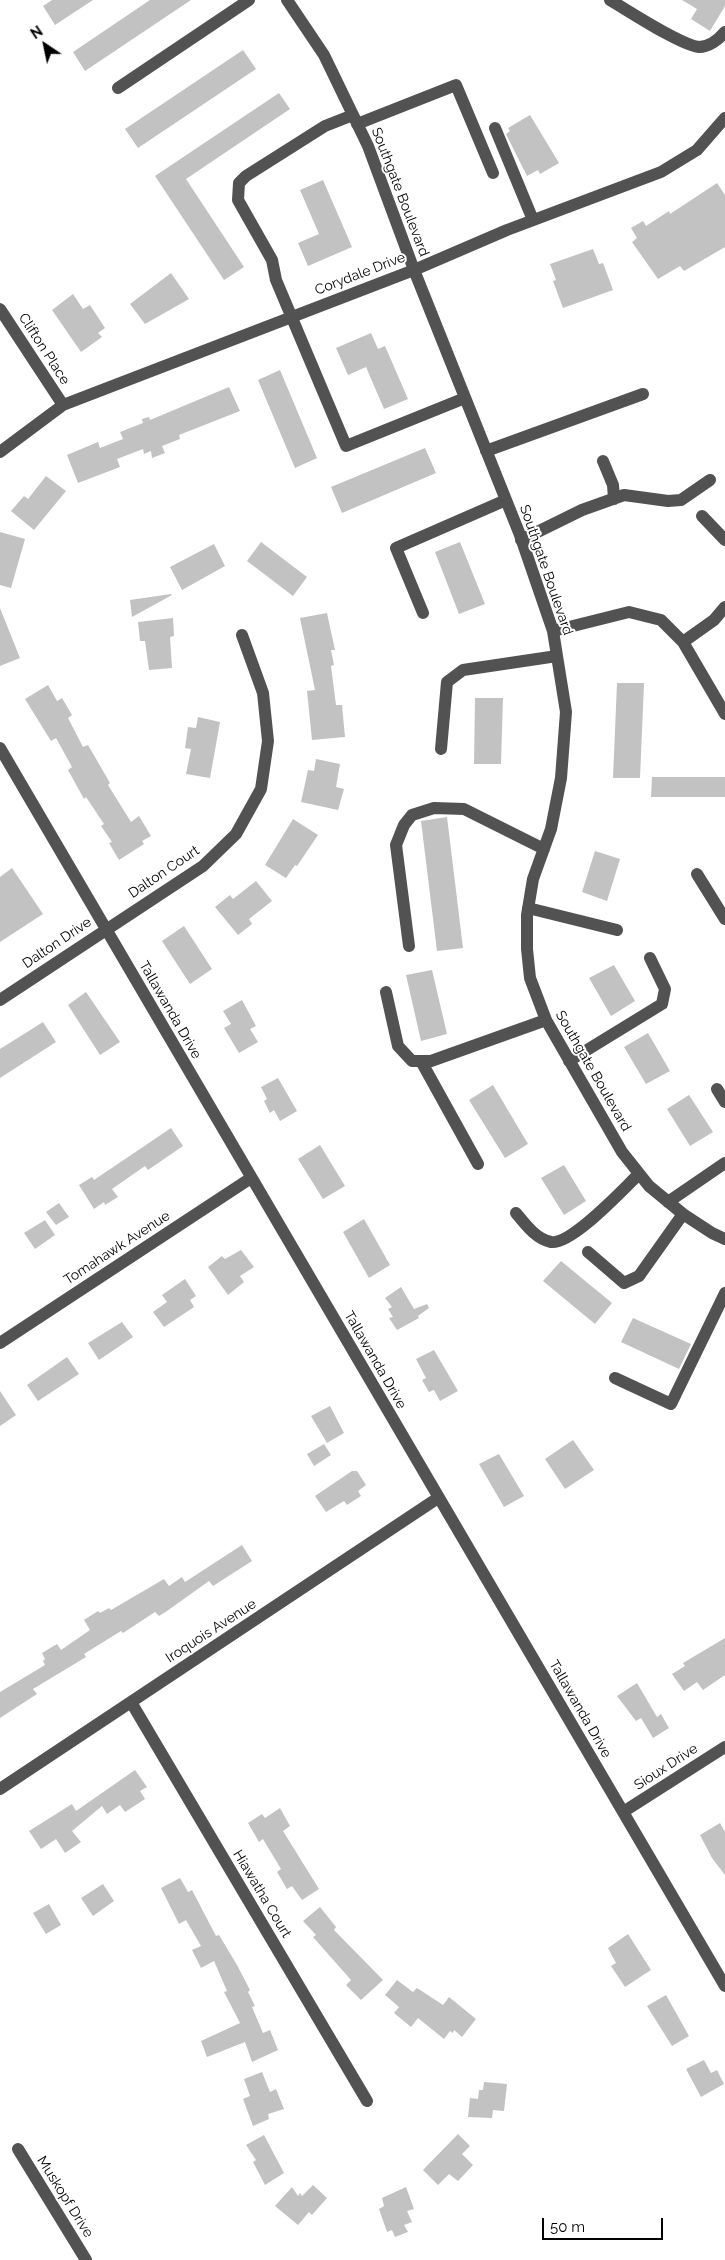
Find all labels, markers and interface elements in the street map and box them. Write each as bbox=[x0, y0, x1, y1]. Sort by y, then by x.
north arrow bbox=[20, 20, 70, 70]
text: N bbox=[28, 23, 46, 42]
street label: Southgate Boulevard bbox=[368, 125, 432, 259]
street label: Corydale Drive bbox=[312, 249, 408, 299]
street label: Clifton Place bbox=[15, 310, 73, 388]
street label: Southgate Boulevard bbox=[516, 503, 576, 637]
street label: Dalton Court bbox=[125, 842, 203, 902]
street label: Dalton Drive bbox=[19, 914, 95, 972]
street label: Tallawanda Drive bbox=[135, 958, 205, 1062]
street label: Southgate Boulevard bbox=[552, 1008, 634, 1134]
street label: Tomahawk Avenue bbox=[61, 1207, 173, 1289]
street label: Tallawanda Drive bbox=[340, 1308, 410, 1412]
street label: Iroquois Avenue bbox=[163, 1596, 259, 1666]
street label: Tallawanda Drive bbox=[545, 1657, 615, 1761]
street label: Sioux Drive bbox=[631, 1740, 701, 1794]
street label: Hiawatha Court bbox=[229, 1847, 295, 1941]
street label: Muskopf Drive bbox=[33, 2153, 97, 2241]
scale bar bbox=[545, 2208, 666, 2240]
text: 50 m bbox=[550, 2218, 585, 2236]

